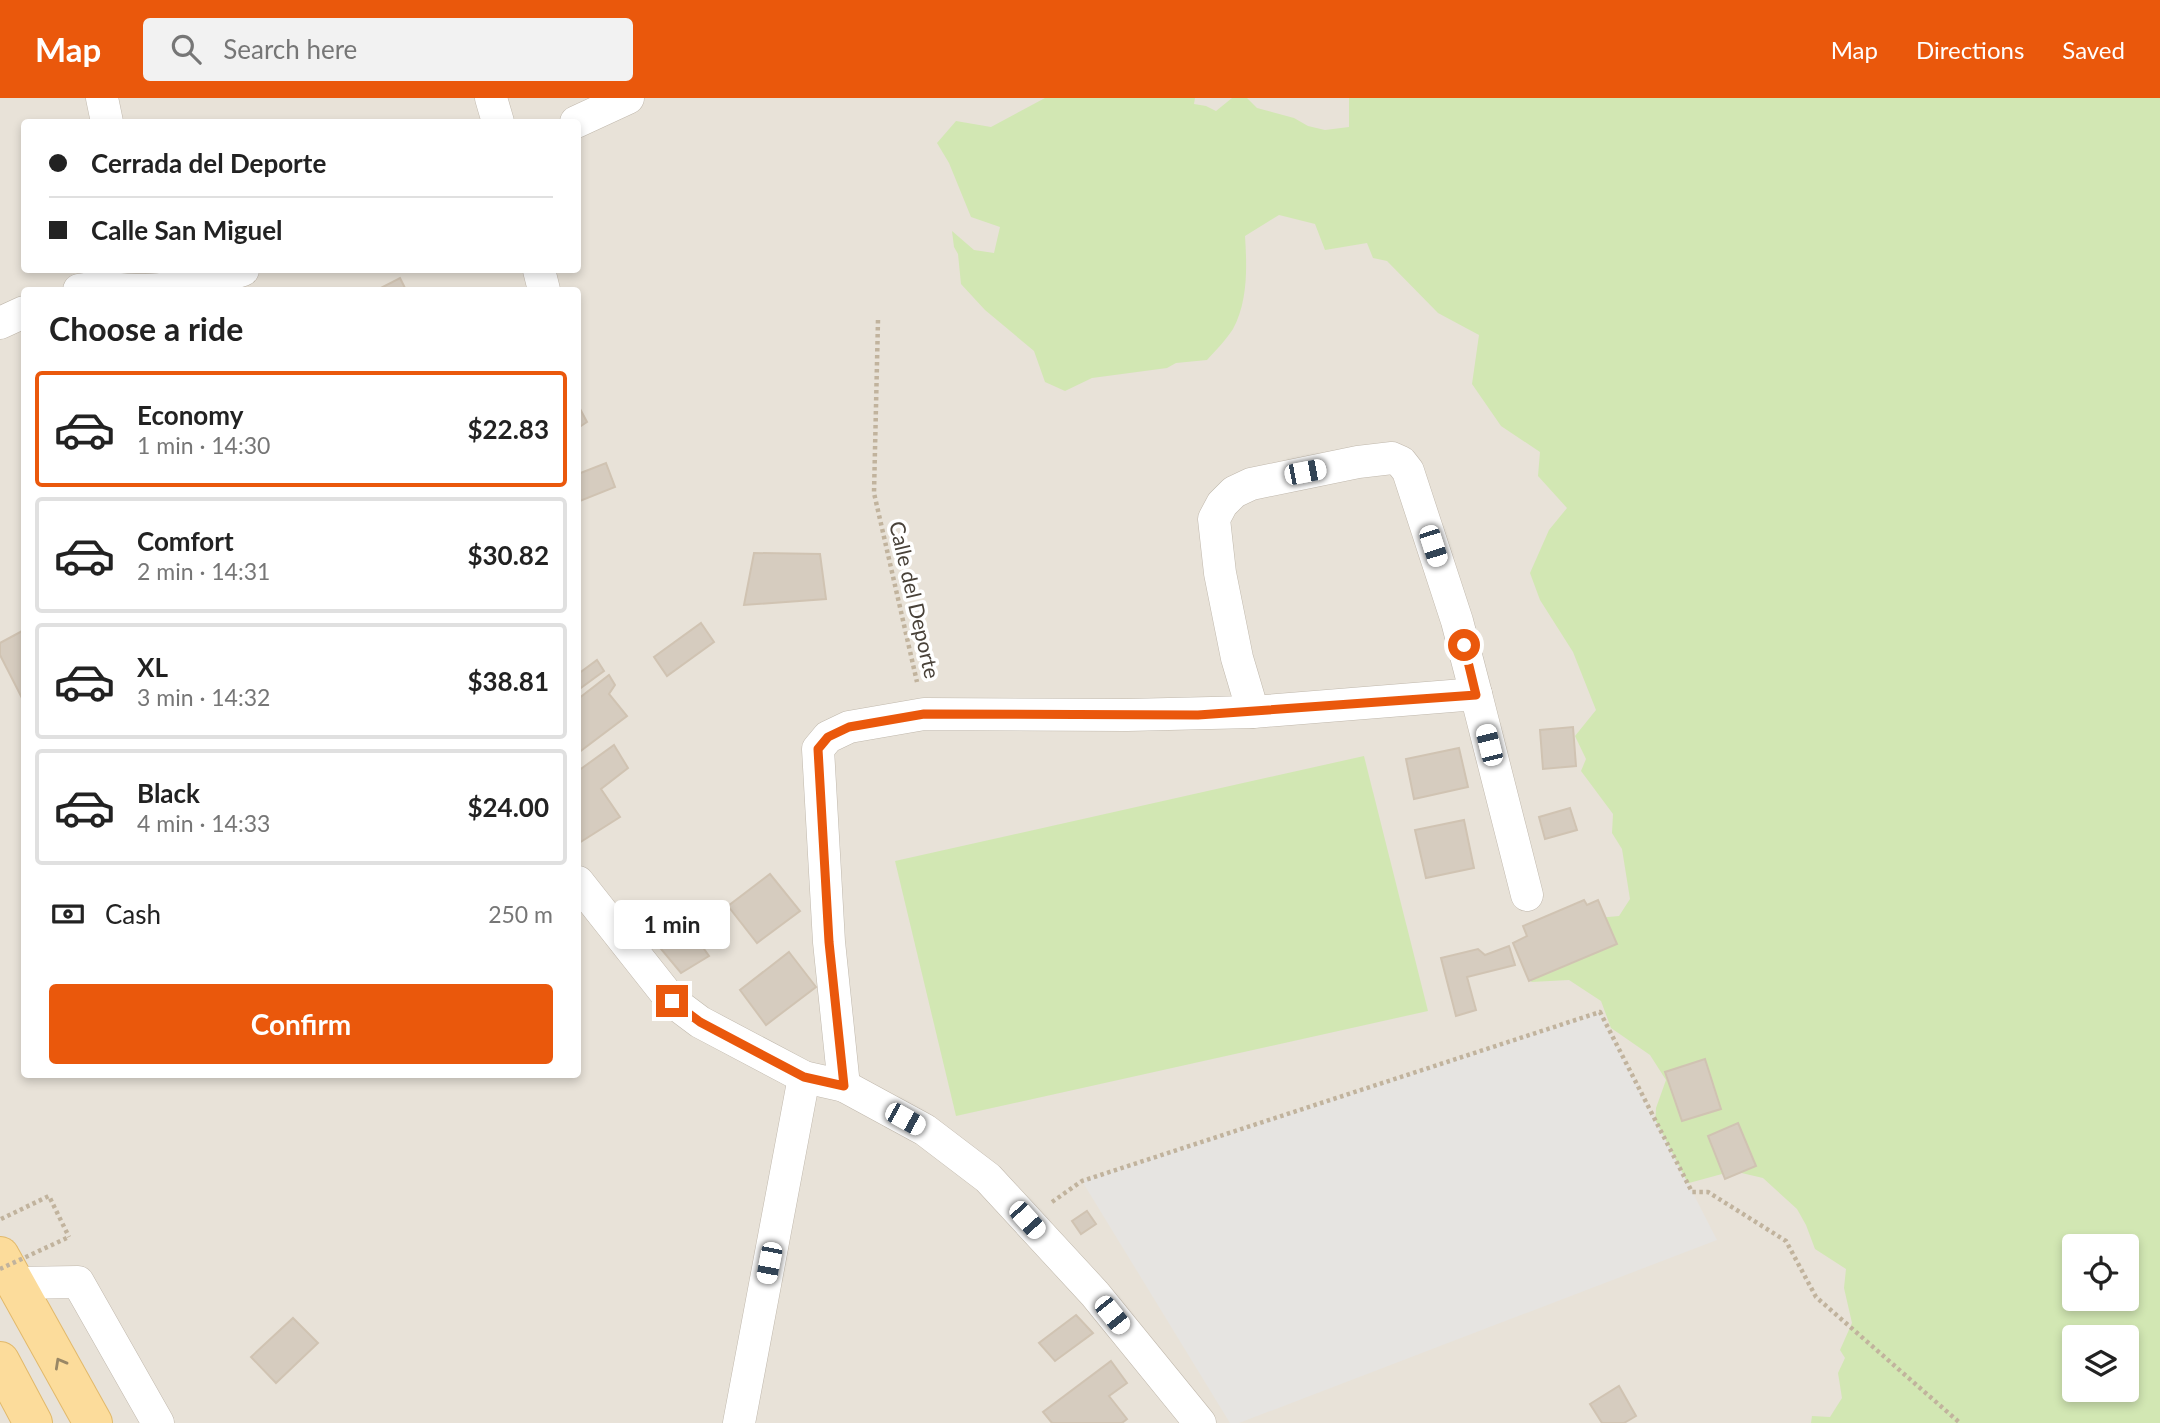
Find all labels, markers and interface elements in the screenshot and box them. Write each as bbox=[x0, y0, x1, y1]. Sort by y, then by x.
search box bbox=[143, 18, 633, 81]
text: Map bbox=[35, 29, 101, 69]
icon: search bbox=[167, 30, 205, 68]
text: Search here bbox=[223, 33, 357, 65]
text: Map bbox=[1831, 35, 1878, 64]
text: Directions bbox=[1916, 35, 2024, 64]
text: Saved bbox=[2062, 35, 2125, 64]
text: Cerrada del Deporte bbox=[91, 147, 326, 179]
text: Calle San Miguel bbox=[91, 214, 283, 246]
text: Choose a ride bbox=[49, 309, 243, 348]
icon: car bbox=[53, 398, 116, 461]
text: Economy bbox=[137, 399, 243, 431]
text: $22.83 bbox=[467, 413, 549, 445]
text: 1 min · 14:30 bbox=[137, 431, 270, 459]
car bbox=[1283, 458, 1328, 486]
street label: Calle del Deporte bbox=[885, 518, 946, 681]
car bbox=[1417, 523, 1450, 569]
icon: car bbox=[53, 524, 116, 587]
text: Comfort bbox=[137, 525, 234, 557]
text: $30.82 bbox=[467, 539, 549, 571]
text: 2 min · 14:31 bbox=[137, 557, 270, 585]
route start bbox=[1448, 629, 1480, 661]
icon: car bbox=[53, 650, 116, 713]
text: XL bbox=[137, 651, 168, 683]
text: $38.81 bbox=[467, 665, 549, 697]
text: 3 min · 14:32 bbox=[137, 683, 270, 711]
car bbox=[1474, 722, 1505, 768]
icon: car bbox=[53, 776, 116, 839]
text: Black bbox=[137, 777, 200, 809]
text: $24.00 bbox=[467, 791, 549, 823]
text: 4 min · 14:33 bbox=[137, 809, 270, 837]
icon: cash bbox=[49, 895, 87, 933]
text: Cash bbox=[105, 898, 161, 930]
text: 250 m bbox=[488, 900, 553, 928]
callout: 1 min bbox=[614, 900, 730, 948]
text: 1 min bbox=[643, 910, 701, 938]
button: Confirm bbox=[49, 984, 553, 1064]
route end bbox=[656, 985, 688, 1017]
car bbox=[882, 1100, 929, 1138]
car bbox=[1006, 1197, 1049, 1243]
map controls bbox=[2062, 1234, 2139, 1402]
button: locate bbox=[2062, 1234, 2139, 1311]
car bbox=[755, 1240, 784, 1286]
car bbox=[1091, 1292, 1134, 1338]
button: layers bbox=[2062, 1325, 2139, 1402]
one-way arrow bbox=[54, 1358, 68, 1371]

